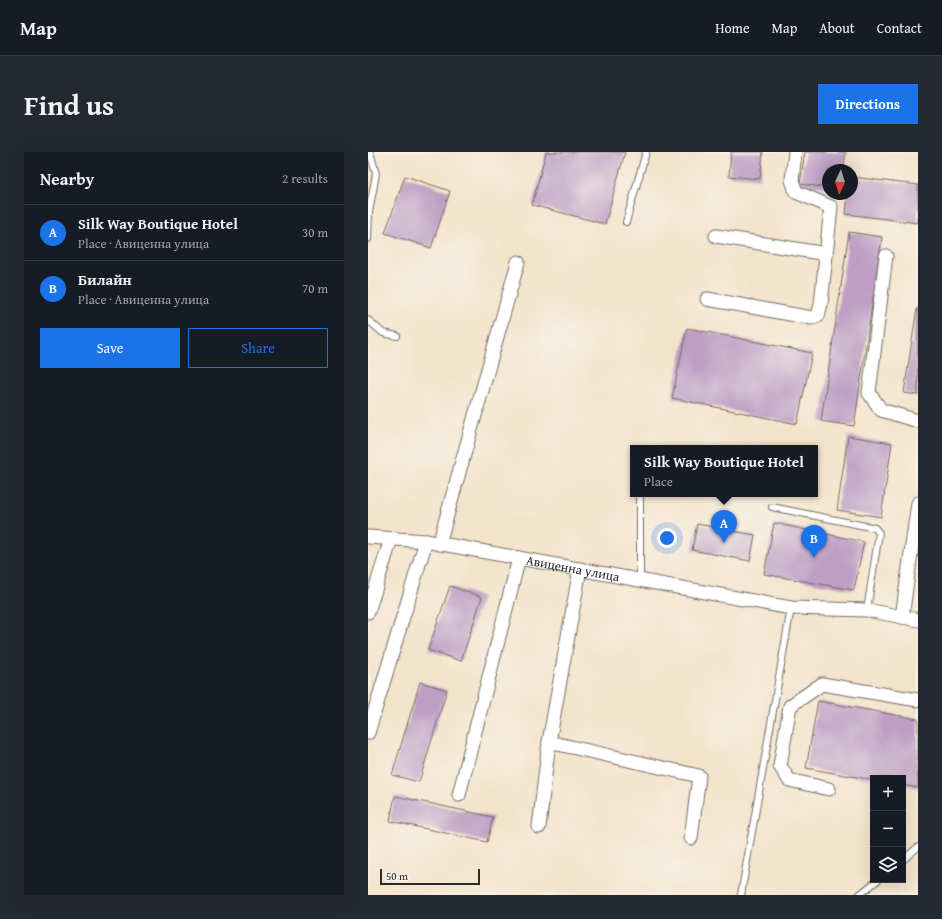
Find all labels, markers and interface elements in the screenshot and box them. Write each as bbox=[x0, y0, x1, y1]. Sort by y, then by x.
text: Map bbox=[20, 14, 57, 42]
text: Home bbox=[715, 18, 750, 38]
text: Map bbox=[772, 18, 797, 38]
text: About bbox=[819, 18, 855, 38]
text: Contact bbox=[877, 18, 922, 38]
text: Find us bbox=[24, 84, 114, 125]
button: Directions bbox=[818, 84, 918, 124]
north arrow bbox=[822, 164, 858, 200]
text: Nearby bbox=[40, 166, 94, 191]
text: 2 results bbox=[282, 169, 328, 188]
text: Silk Way Boutique Hotel bbox=[78, 213, 238, 234]
text: A bbox=[49, 223, 57, 242]
text: 30 m bbox=[302, 223, 328, 242]
text: Place · Авиценна улица bbox=[78, 234, 209, 253]
text: Билайн bbox=[78, 269, 132, 290]
text: B bbox=[49, 279, 57, 298]
text: 70 m bbox=[302, 279, 328, 298]
text: Place · Авиценна улица bbox=[78, 290, 209, 309]
button: Save bbox=[40, 328, 180, 368]
button: Share bbox=[188, 328, 328, 368]
popup bbox=[630, 445, 818, 497]
text: Silk Way Boutique Hotel bbox=[644, 451, 804, 472]
text: Place bbox=[644, 472, 673, 491]
pin: A bbox=[711, 510, 737, 543]
pin: B bbox=[801, 525, 827, 558]
your location bbox=[657, 528, 677, 548]
street label: Авиценна улица bbox=[525, 550, 622, 586]
map controls bbox=[870, 775, 906, 883]
button: + bbox=[870, 775, 906, 811]
button: − bbox=[870, 811, 906, 847]
button: layers bbox=[870, 847, 906, 883]
scale bar bbox=[380, 867, 480, 886]
text: 50 m bbox=[386, 868, 408, 884]

